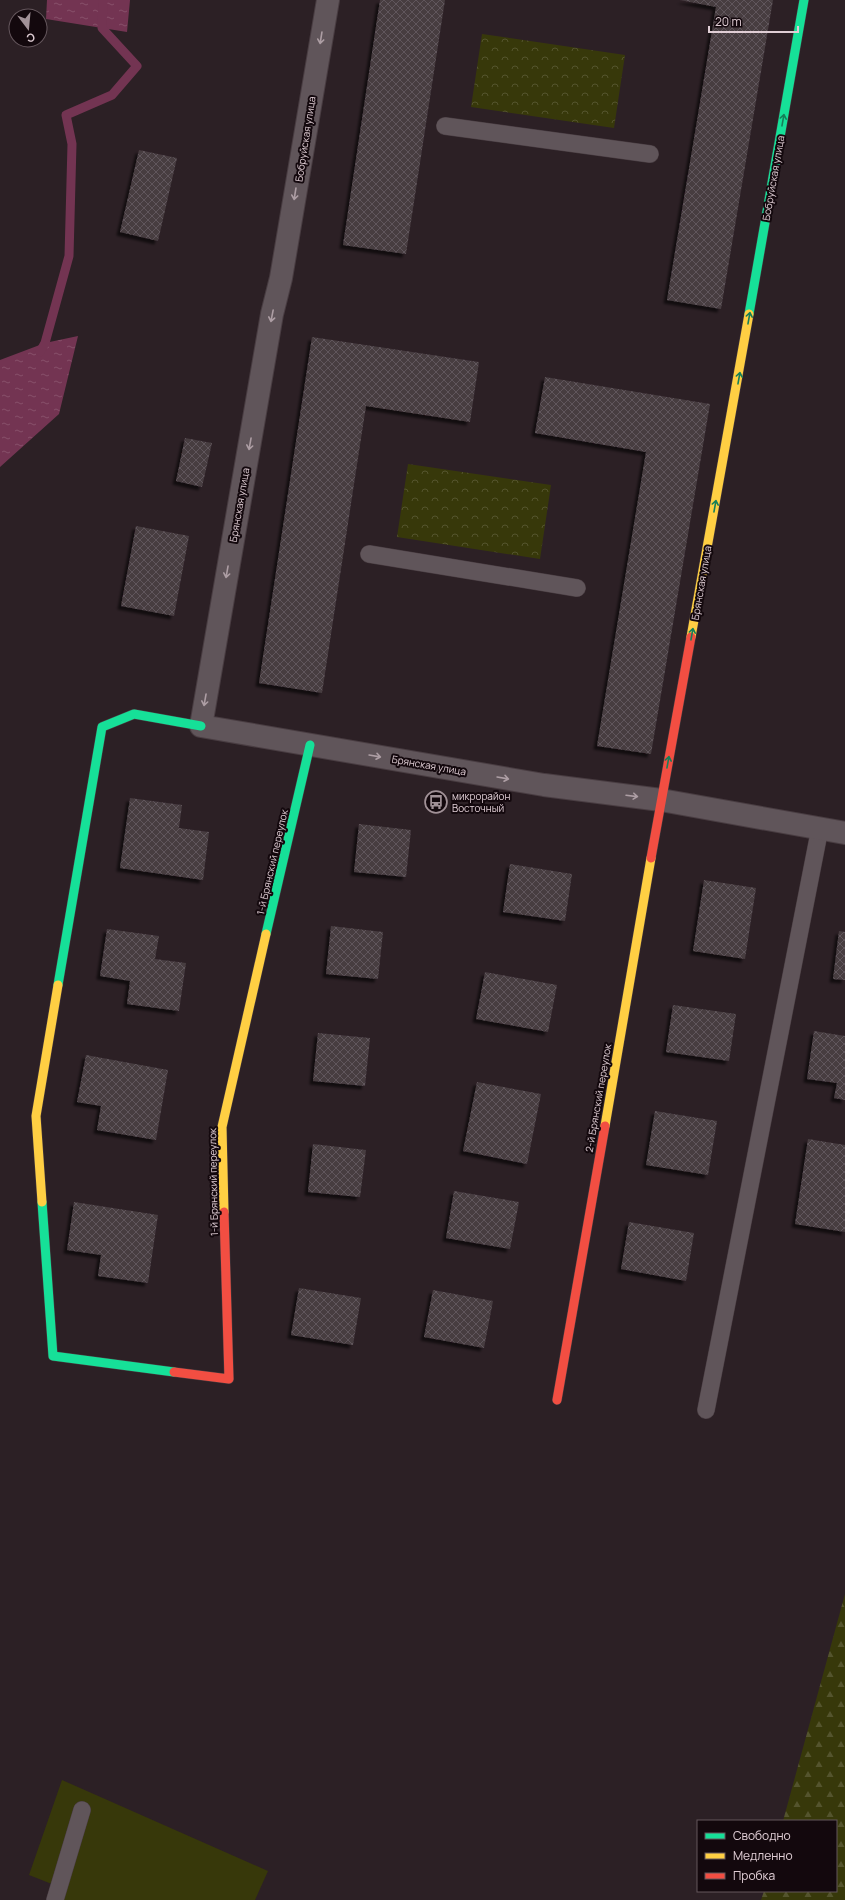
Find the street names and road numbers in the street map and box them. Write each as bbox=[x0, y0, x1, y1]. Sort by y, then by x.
street label: Бобруйская улица bbox=[291, 95, 319, 183]
street label: Бобруйская улица bbox=[759, 134, 787, 222]
street label: Брянская улица bbox=[226, 467, 252, 543]
street label: Брянская улица bbox=[688, 545, 714, 621]
street label: Брянская улица bbox=[391, 752, 467, 778]
street label: 1-й Брянский переулок bbox=[253, 807, 291, 916]
street label: 2-й Брянский переулок bbox=[582, 1042, 615, 1153]
street label: 1-й Брянский переулок bbox=[205, 1127, 221, 1236]

